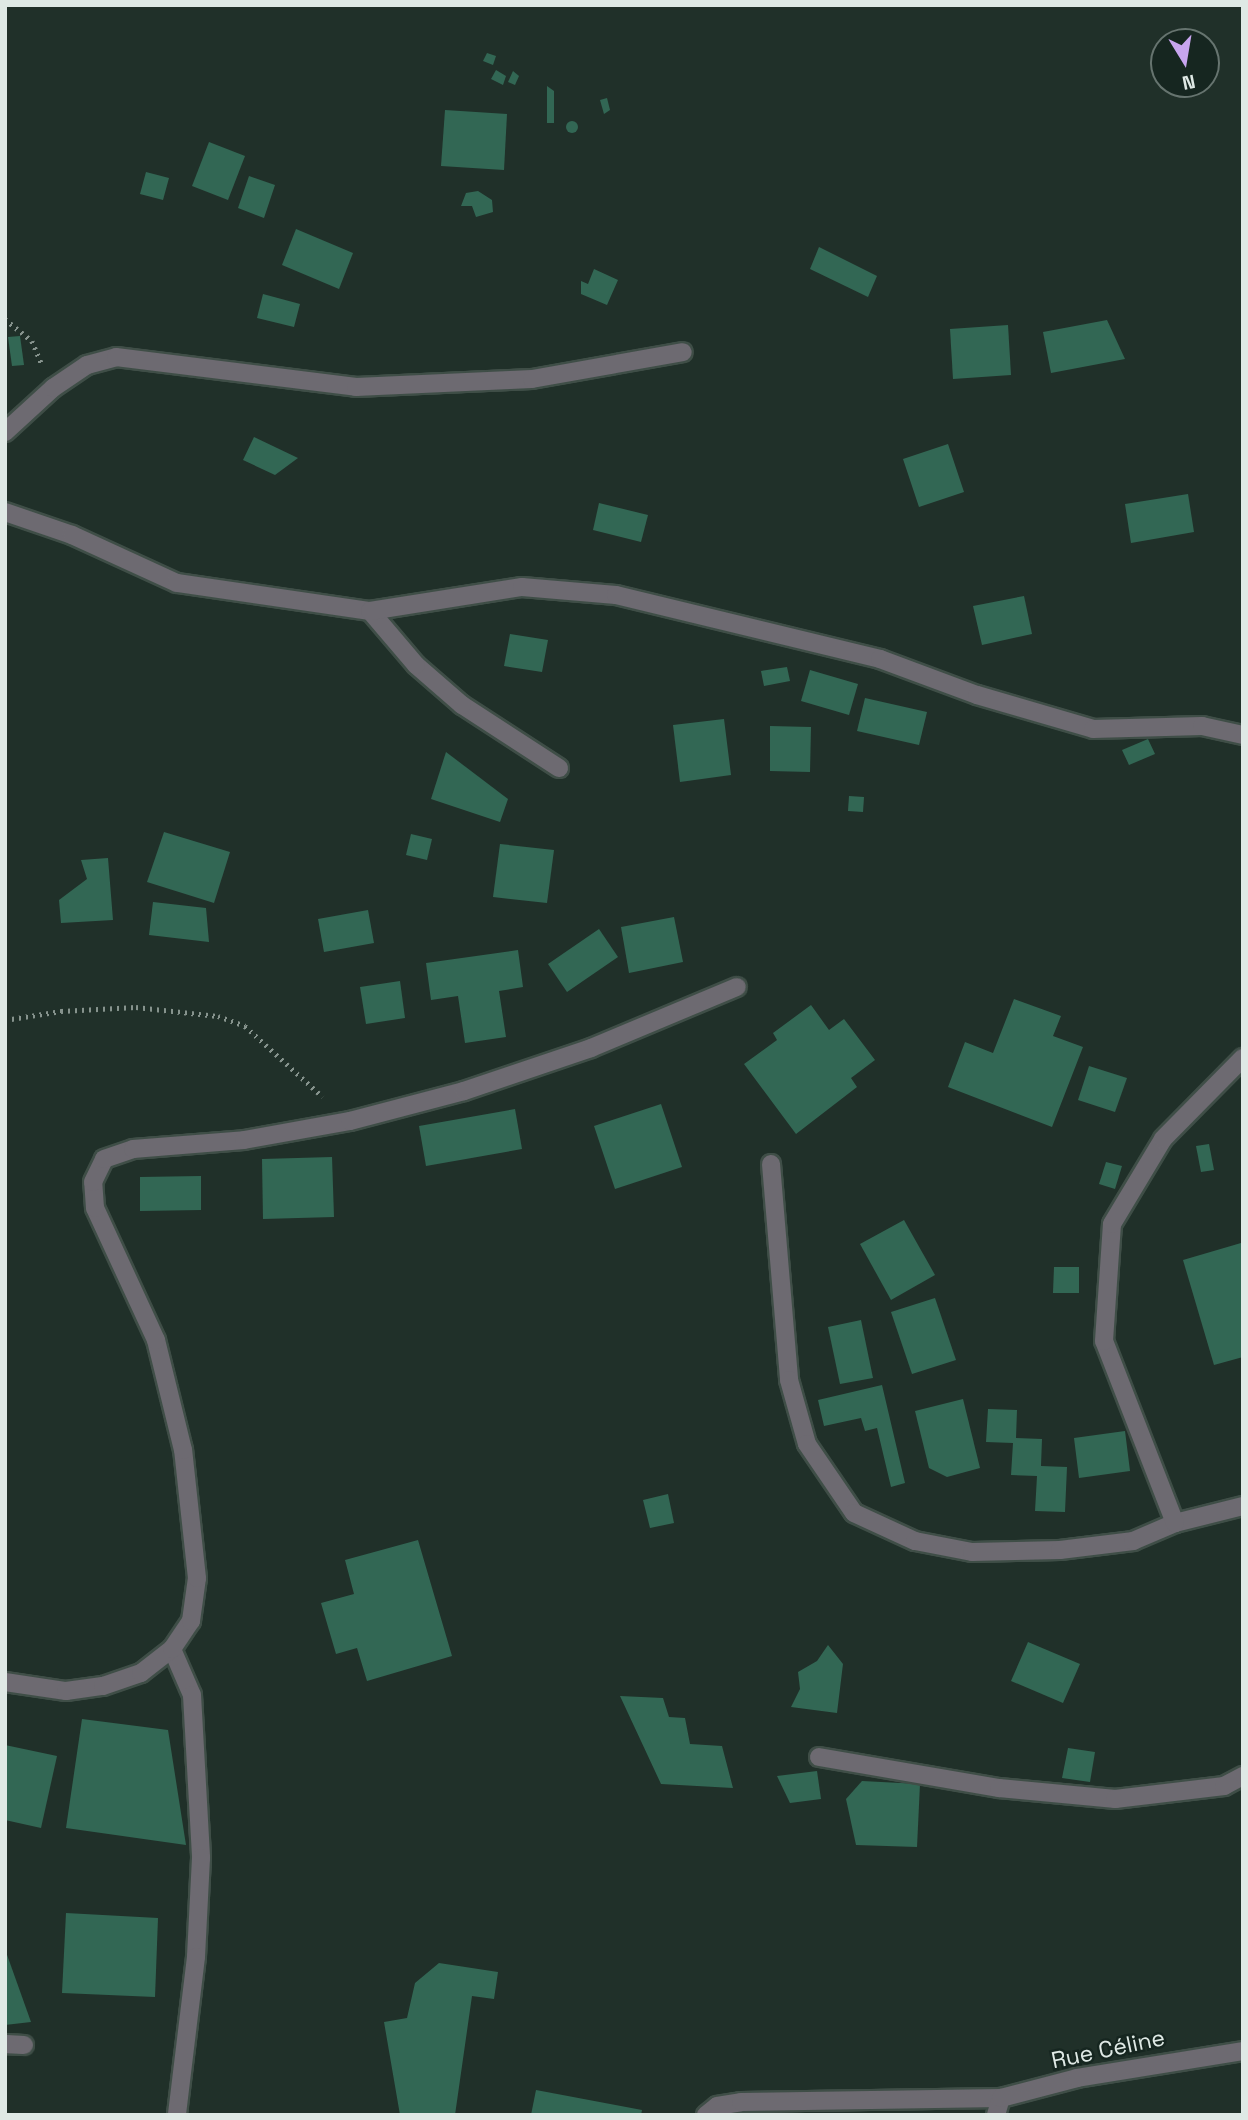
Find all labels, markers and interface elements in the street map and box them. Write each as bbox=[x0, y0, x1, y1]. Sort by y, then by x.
north arrow bbox=[1150, 28, 1220, 98]
text: N bbox=[1180, 69, 1197, 96]
street label: Rue Céline bbox=[1049, 2023, 1167, 2075]

